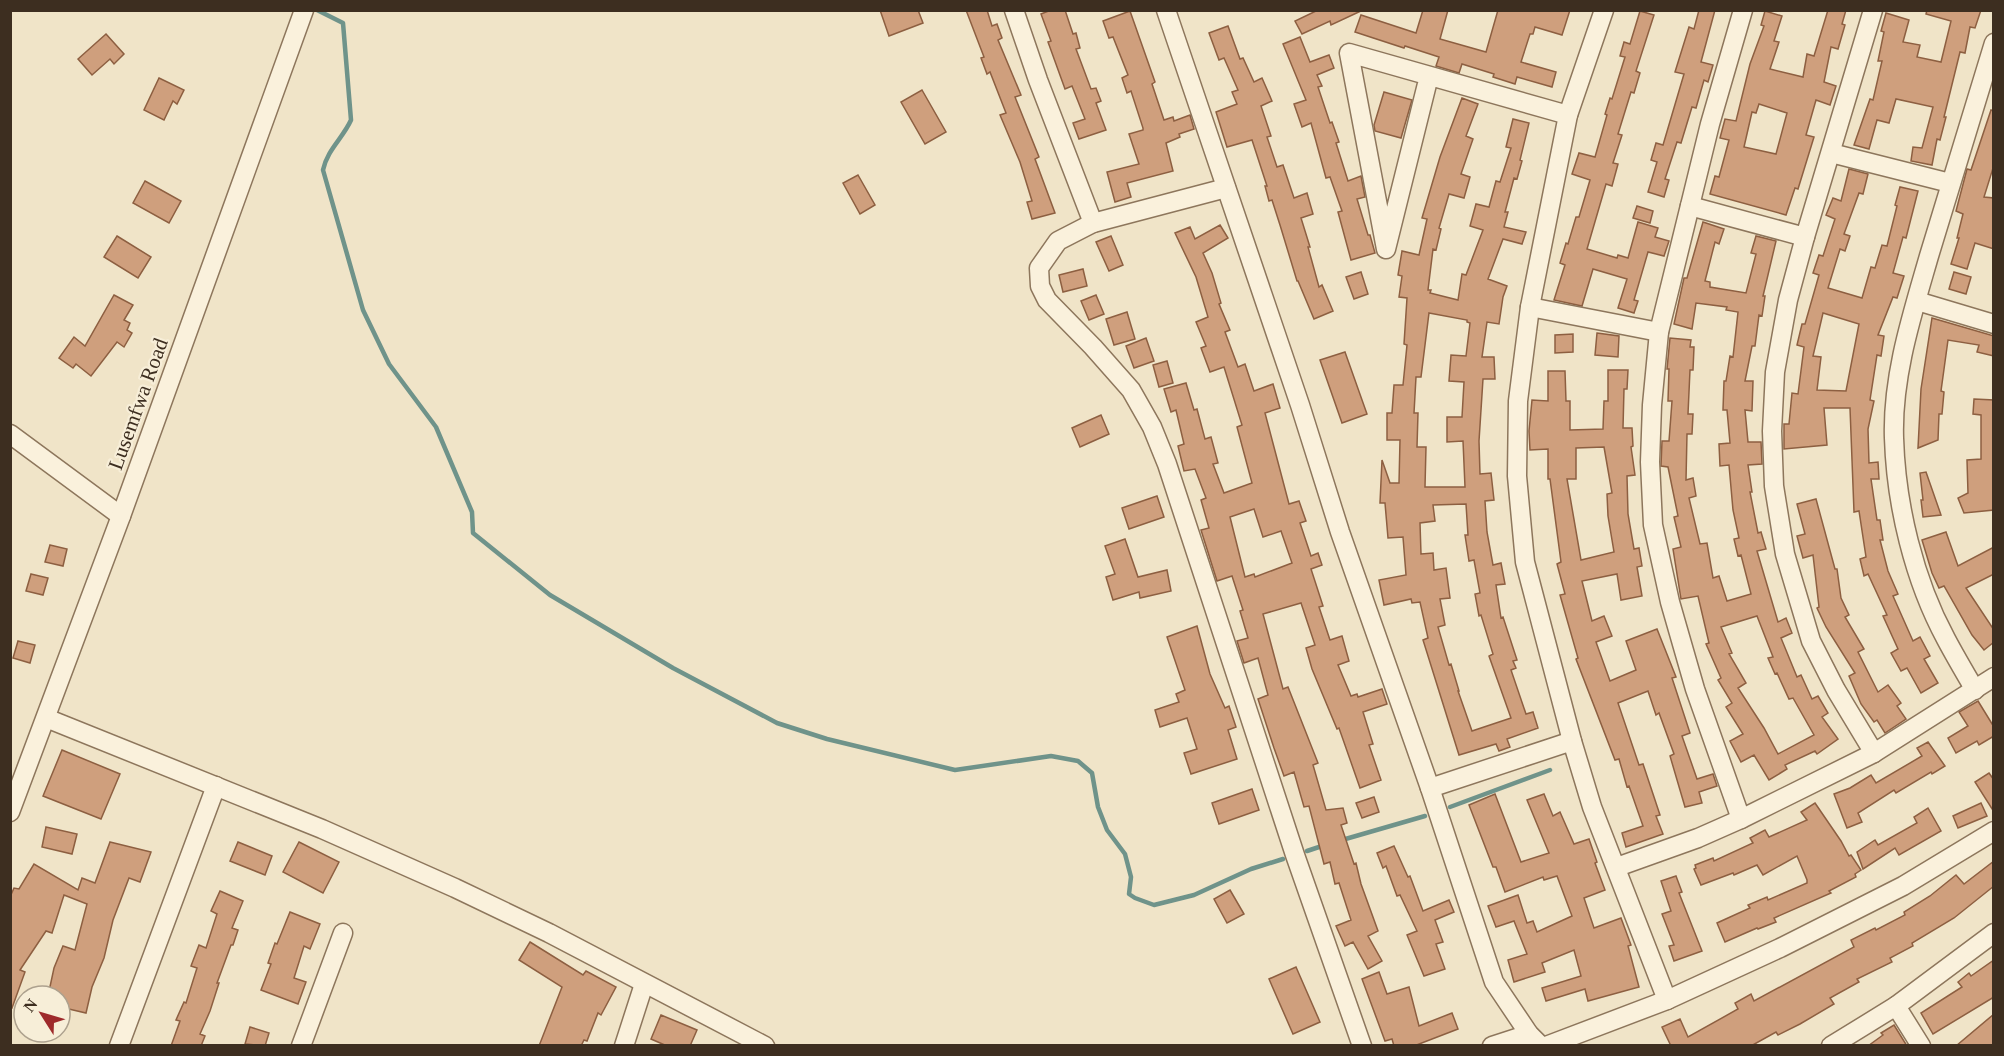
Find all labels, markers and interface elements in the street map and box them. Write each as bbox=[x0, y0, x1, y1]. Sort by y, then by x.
street label: Lusemfwa Road bbox=[103, 334, 173, 473]
north arrow bbox=[12, 984, 72, 1044]
text: N bbox=[20, 995, 41, 1015]

